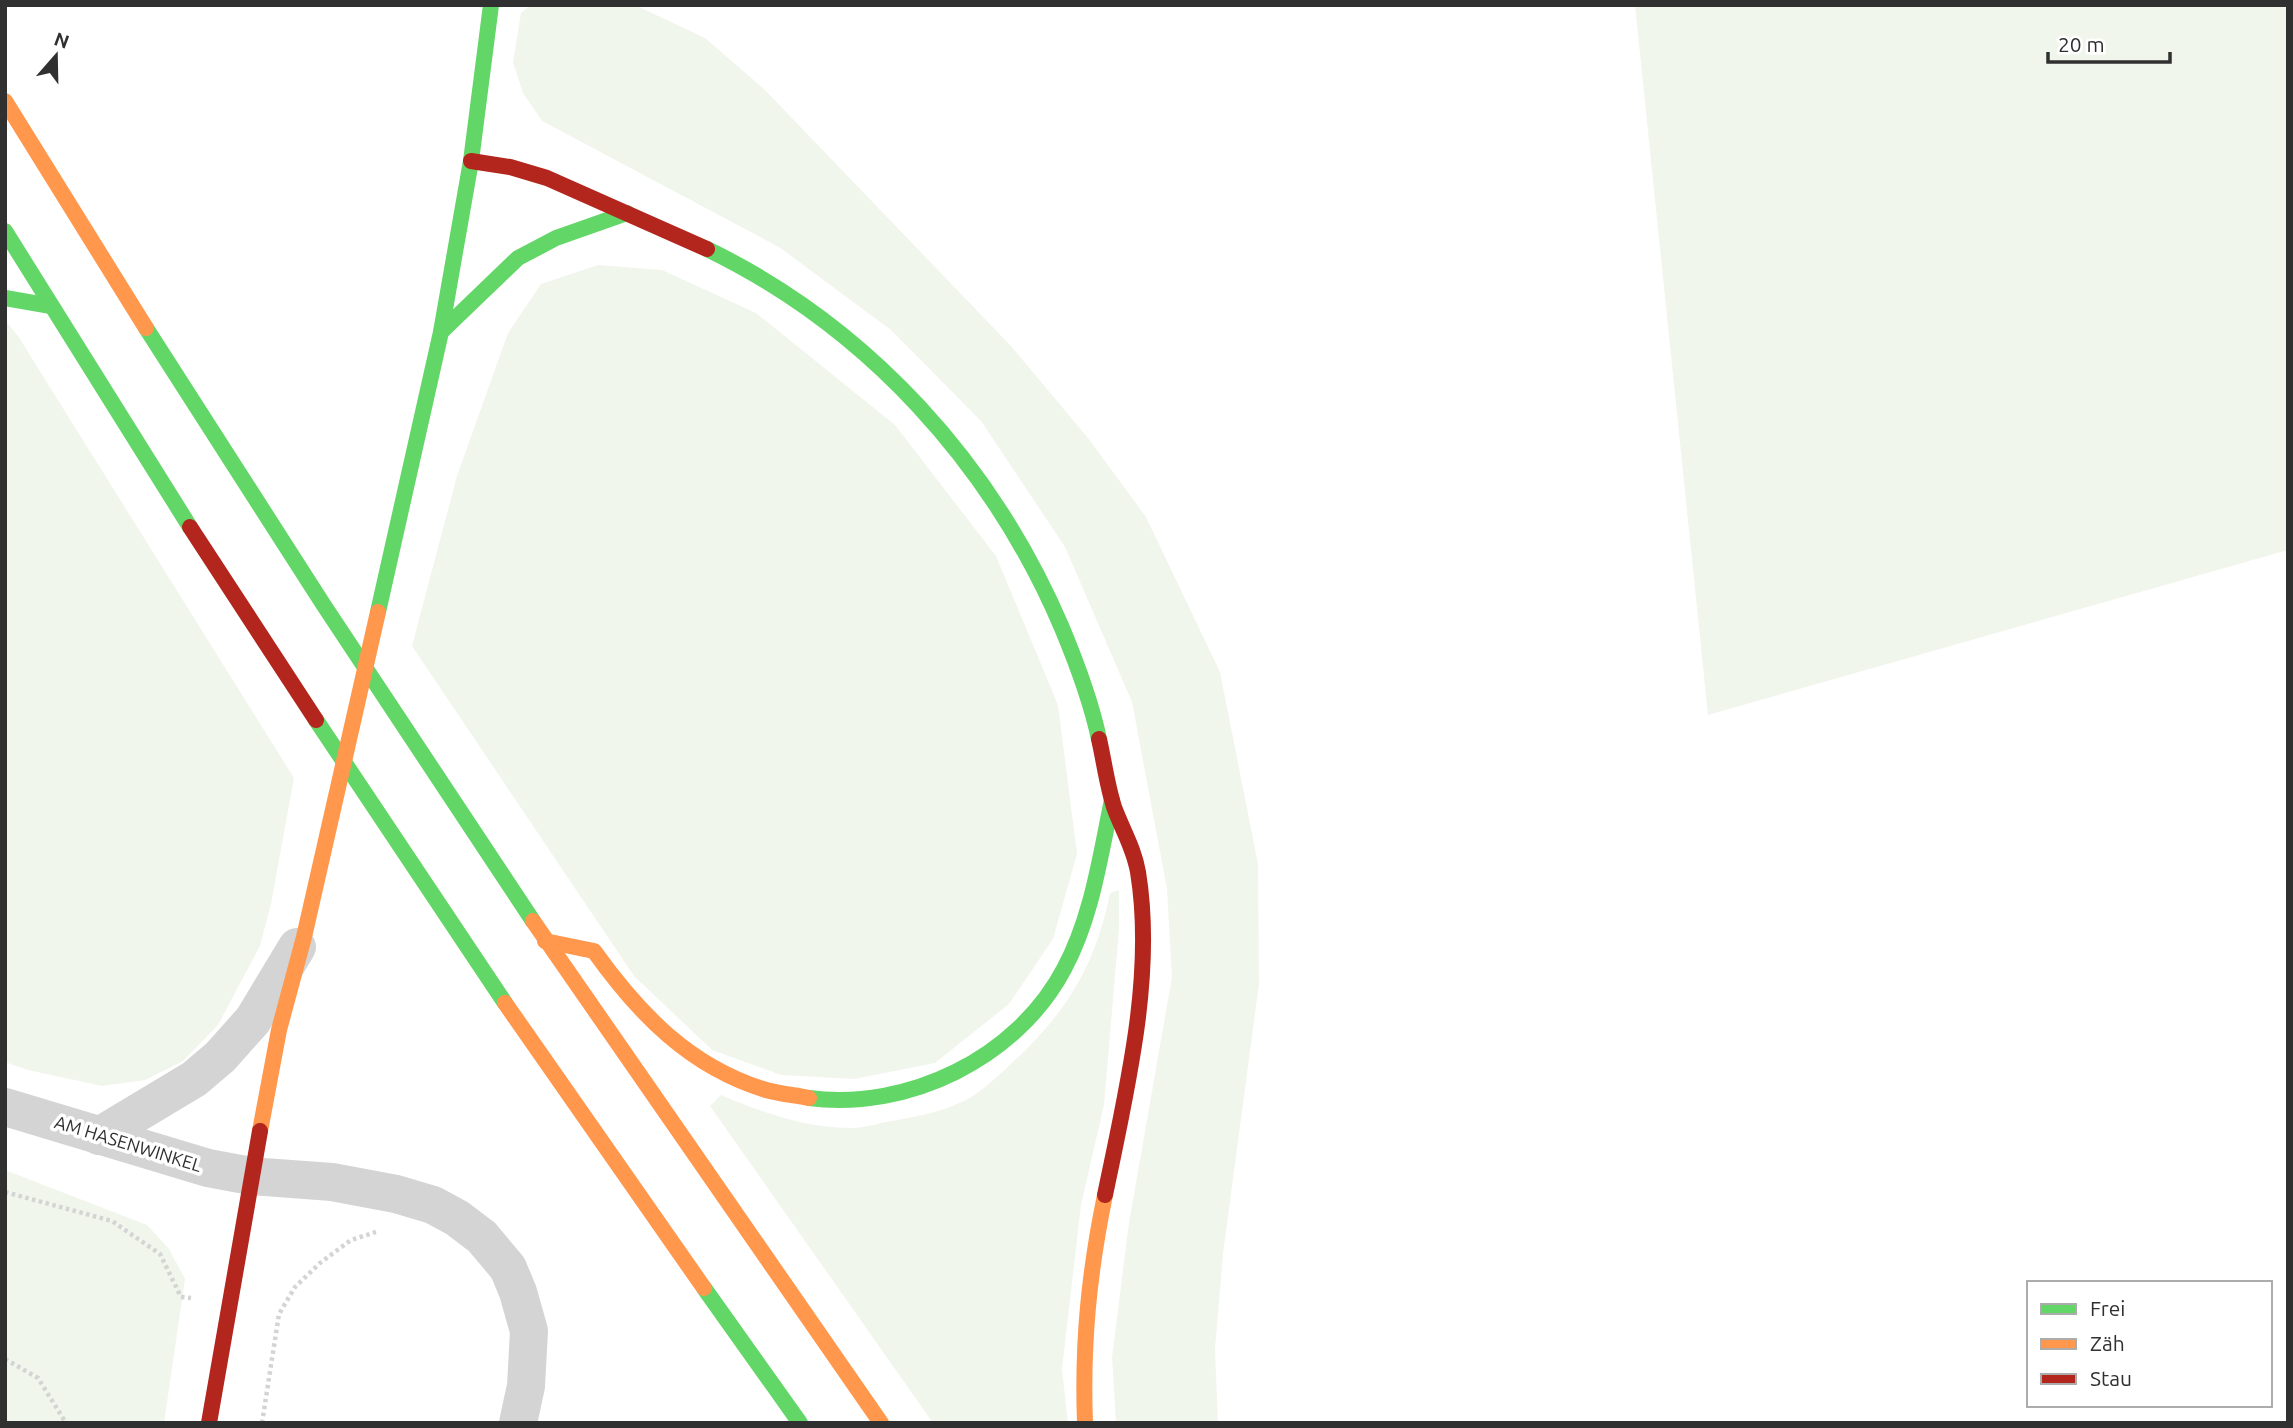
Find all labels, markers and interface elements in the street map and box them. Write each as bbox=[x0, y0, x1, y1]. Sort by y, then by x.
north arrow bbox=[21, 21, 91, 91]
scale bar bbox=[2048, 21, 2170, 65]
text: N bbox=[51, 27, 72, 53]
text: 20 m bbox=[2058, 32, 2105, 56]
street label: AM HASENWINKEL bbox=[52, 1111, 204, 1175]
legend bbox=[2027, 1281, 2272, 1407]
text: Frei bbox=[2090, 1296, 2125, 1320]
text: Zäh bbox=[2090, 1331, 2125, 1355]
text: Stau bbox=[2090, 1366, 2132, 1390]

